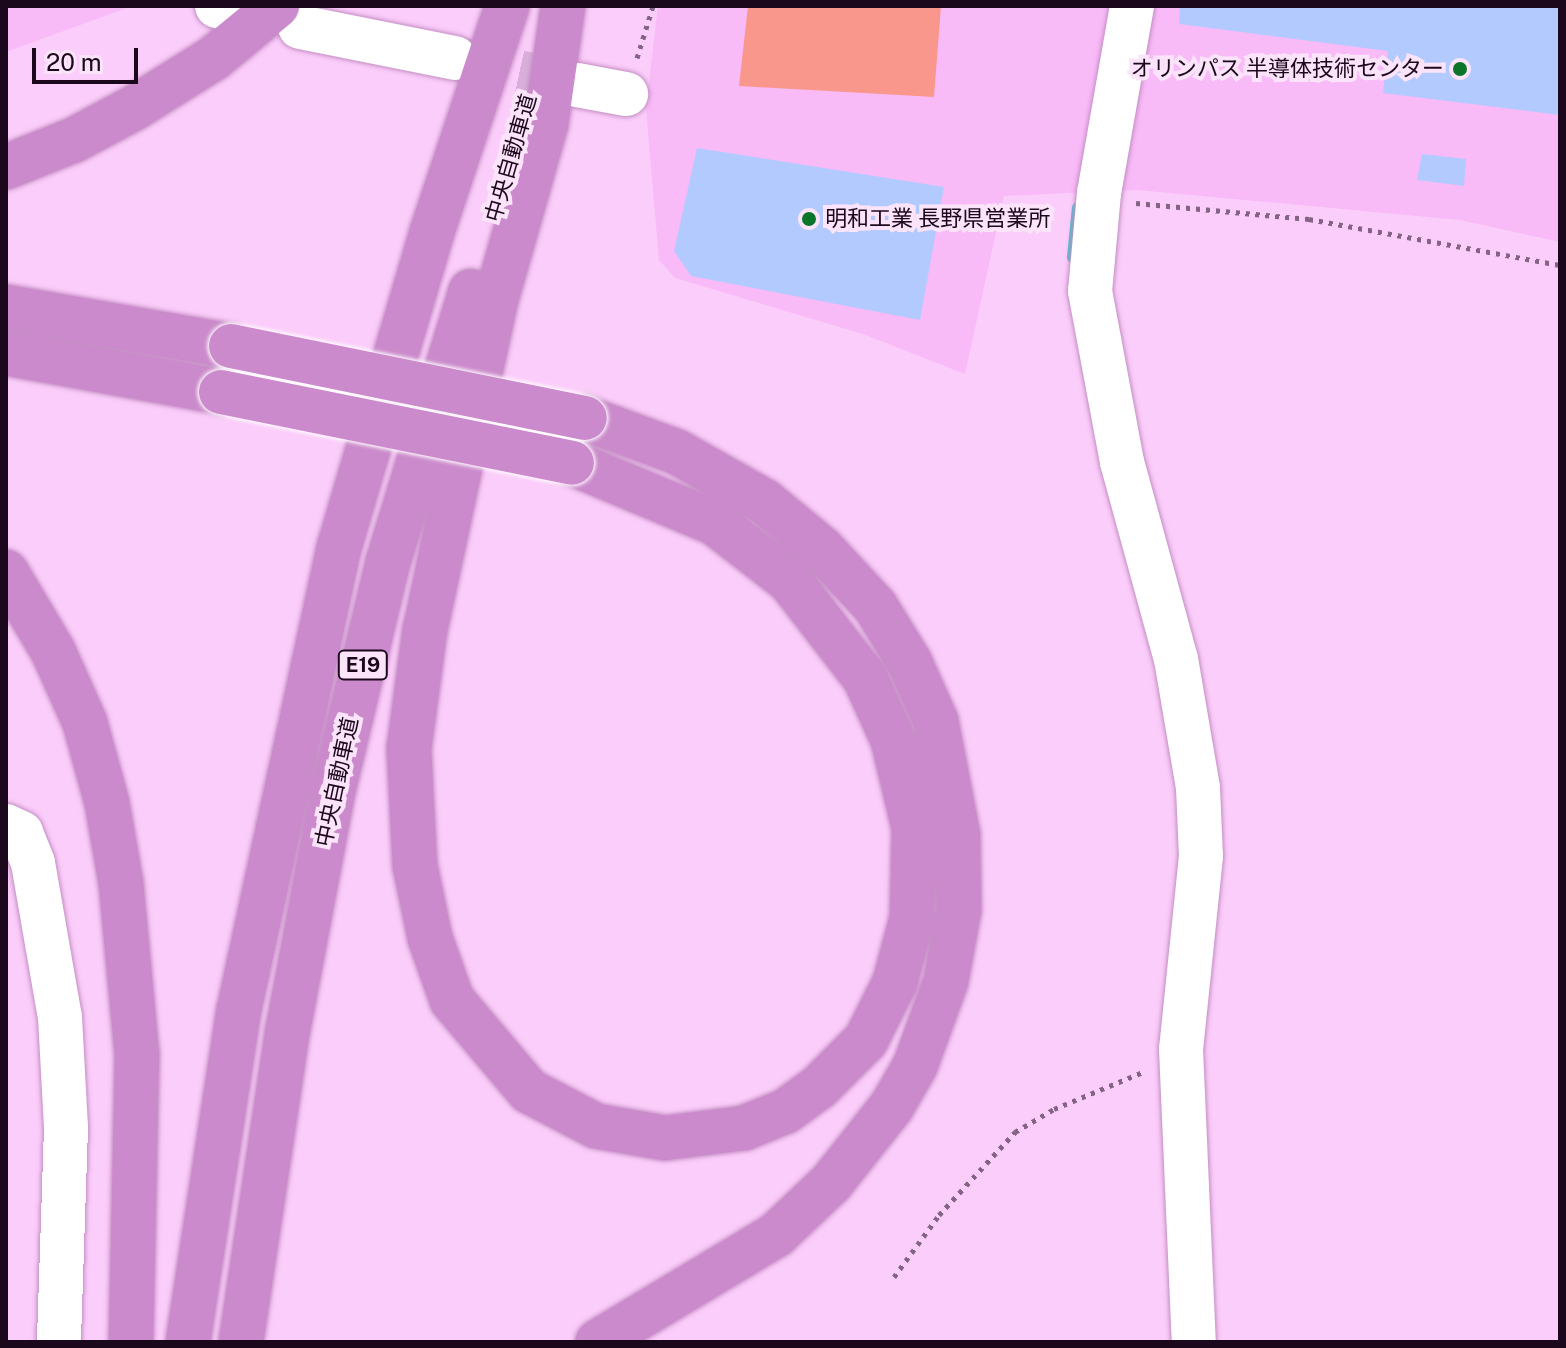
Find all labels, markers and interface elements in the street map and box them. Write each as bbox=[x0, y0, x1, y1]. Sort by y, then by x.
scale bar bbox=[36, 32, 142, 82]
text: 20 m bbox=[46, 48, 102, 76]
place label: オリンパス 半導体技術センター bbox=[1131, 56, 1444, 82]
marker: オリンパス 半導体技術センター bbox=[1451, 60, 1469, 78]
street label: 中央自動車道 bbox=[480, 91, 542, 225]
place label: 明和工業 長野県営業所 bbox=[825, 206, 1050, 232]
marker: 明和工業 長野県営業所 bbox=[800, 210, 818, 228]
road number: E19 bbox=[337, 649, 389, 681]
street label: 中央自動車道 bbox=[310, 715, 364, 849]

